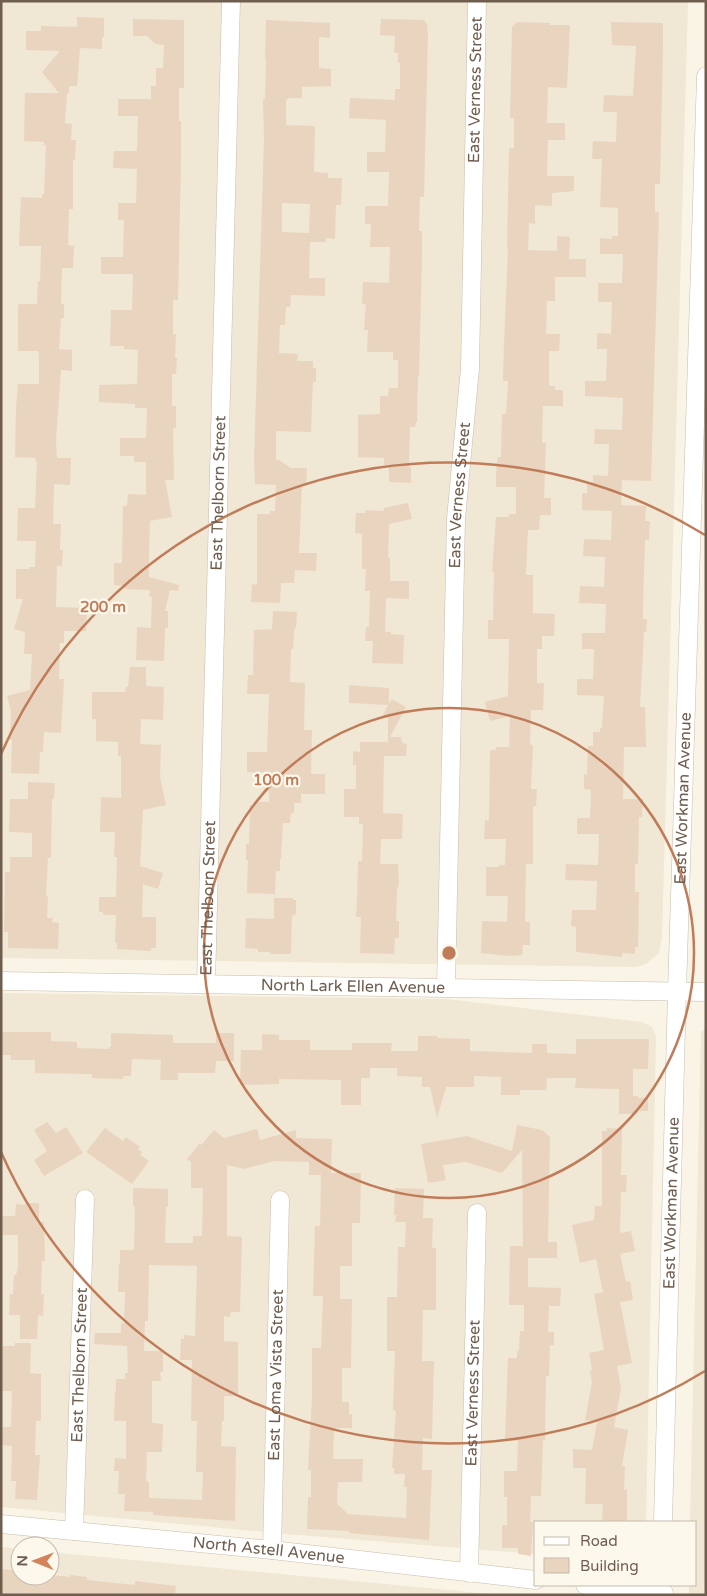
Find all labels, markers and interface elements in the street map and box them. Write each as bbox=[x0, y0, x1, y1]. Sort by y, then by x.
street label: East Verness Street bbox=[464, 16, 487, 163]
street label: East Thelborn Street bbox=[207, 415, 230, 571]
street label: East Verness Street bbox=[445, 421, 475, 569]
text: 200 m bbox=[80, 598, 126, 616]
street label: East Workman Avenue bbox=[670, 712, 696, 885]
text: 100 m bbox=[253, 771, 299, 789]
street label: East Thelborn Street bbox=[196, 820, 220, 976]
centre of rings bbox=[440, 944, 458, 962]
street label: North Lark Ellen Avenue bbox=[261, 975, 445, 998]
street label: East Workman Avenue bbox=[659, 1117, 684, 1289]
street label: East Thelborn Street bbox=[67, 1287, 92, 1443]
street label: East Loma Vista Street bbox=[264, 1289, 288, 1461]
street label: East Verness Street bbox=[461, 1320, 485, 1467]
legend bbox=[534, 1521, 697, 1586]
street label: North Astell Avenue bbox=[192, 1532, 346, 1568]
text: Road bbox=[580, 1532, 618, 1550]
north arrow bbox=[10, 1536, 60, 1586]
text: N bbox=[14, 1555, 31, 1567]
text: Building bbox=[580, 1557, 639, 1575]

